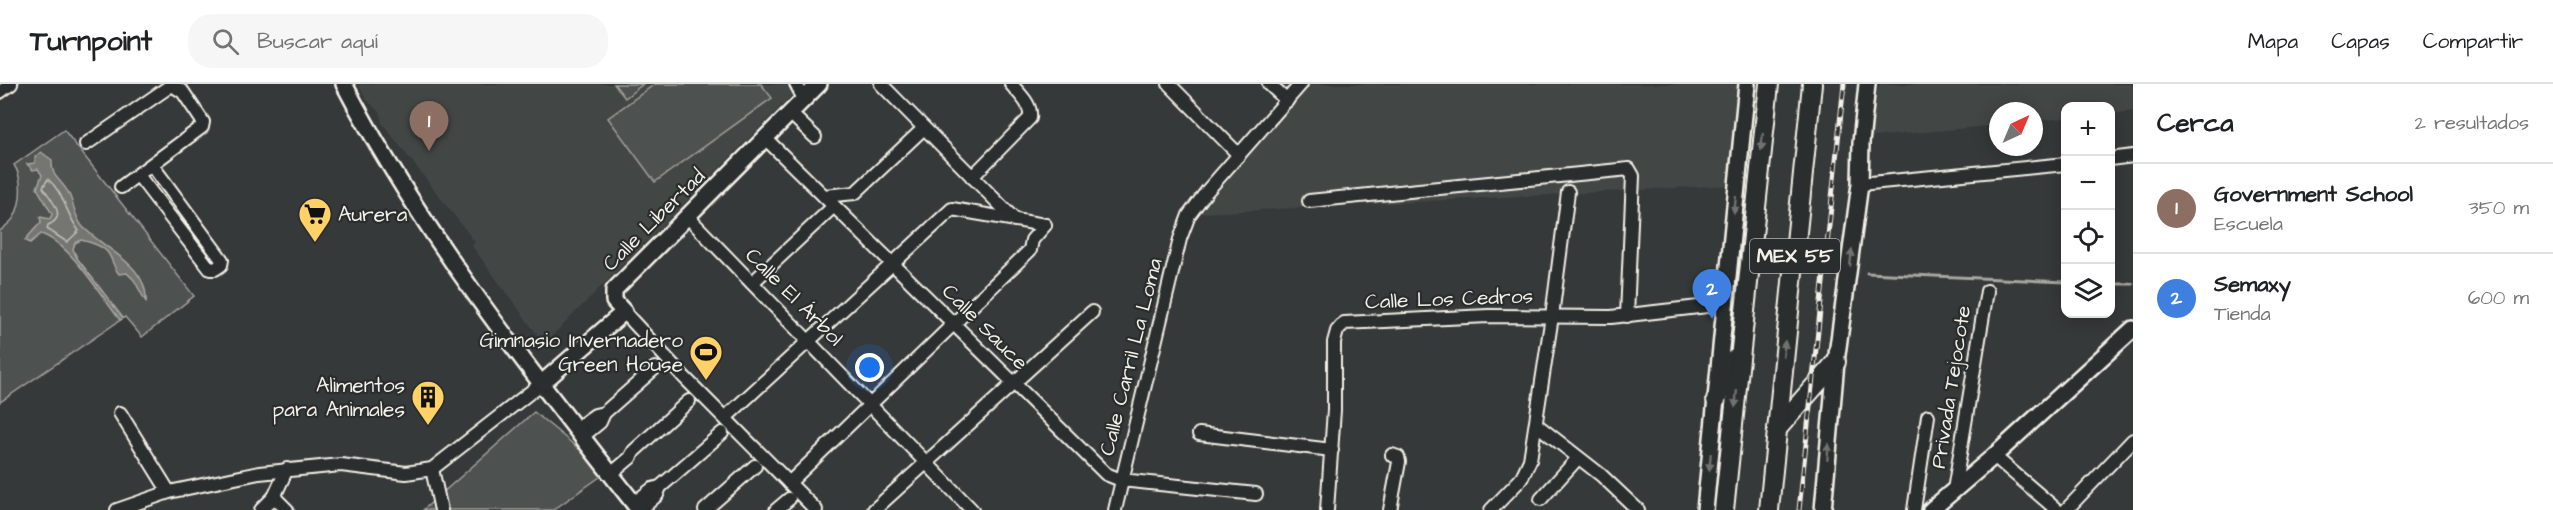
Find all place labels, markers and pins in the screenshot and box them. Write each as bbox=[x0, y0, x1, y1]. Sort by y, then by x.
pin: 1 bbox=[410, 101, 448, 151]
supermarket icon: Aurera bbox=[297, 196, 333, 243]
place label: Aurera bbox=[338, 200, 408, 229]
pin: 2 bbox=[1692, 270, 1732, 319]
place label: Gimnasio Invernadero Green House bbox=[480, 326, 683, 379]
sports icon: Gimnasio Invernadero Green House bbox=[688, 334, 724, 381]
place label: Alimentos para Animales bbox=[273, 371, 405, 425]
building icon: Alimentos para Animales bbox=[410, 379, 446, 426]

